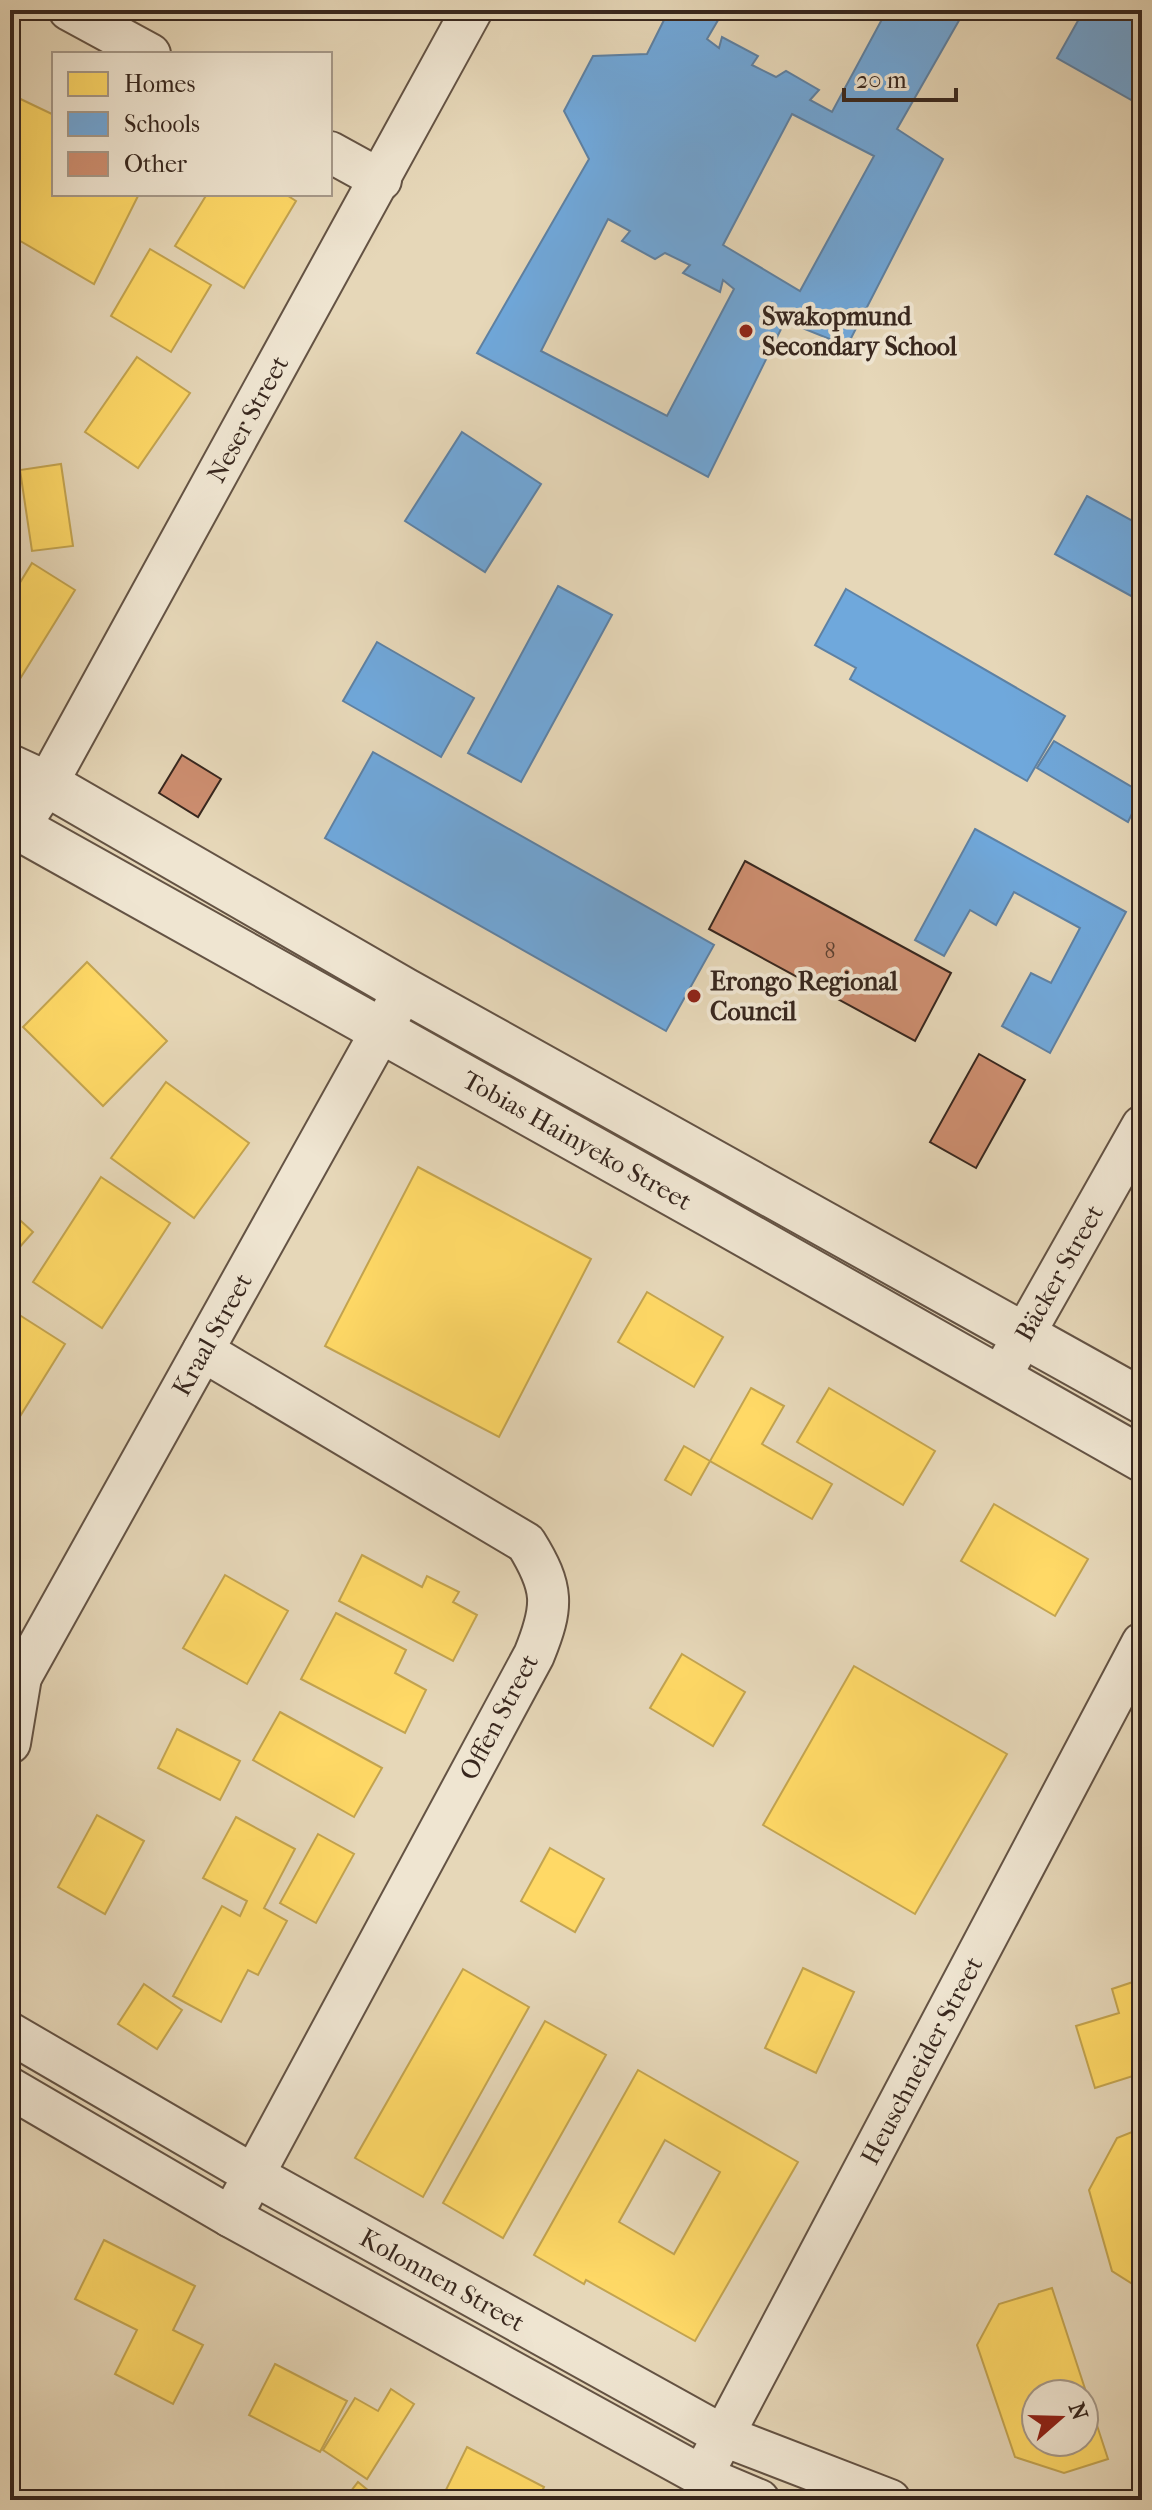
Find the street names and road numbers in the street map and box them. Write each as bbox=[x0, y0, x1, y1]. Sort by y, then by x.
street label: Neser Street bbox=[200, 349, 295, 488]
street label: Tobias Hainyeko Street bbox=[457, 1064, 698, 1217]
street label: Bäcker Street bbox=[1008, 1199, 1110, 1346]
street label: Kraal Street bbox=[165, 1267, 259, 1401]
street label: Offen Street bbox=[453, 1648, 545, 1785]
street label: Heuschneider Street bbox=[854, 1950, 990, 2170]
street label: Kolonnen Street bbox=[355, 2222, 531, 2338]

